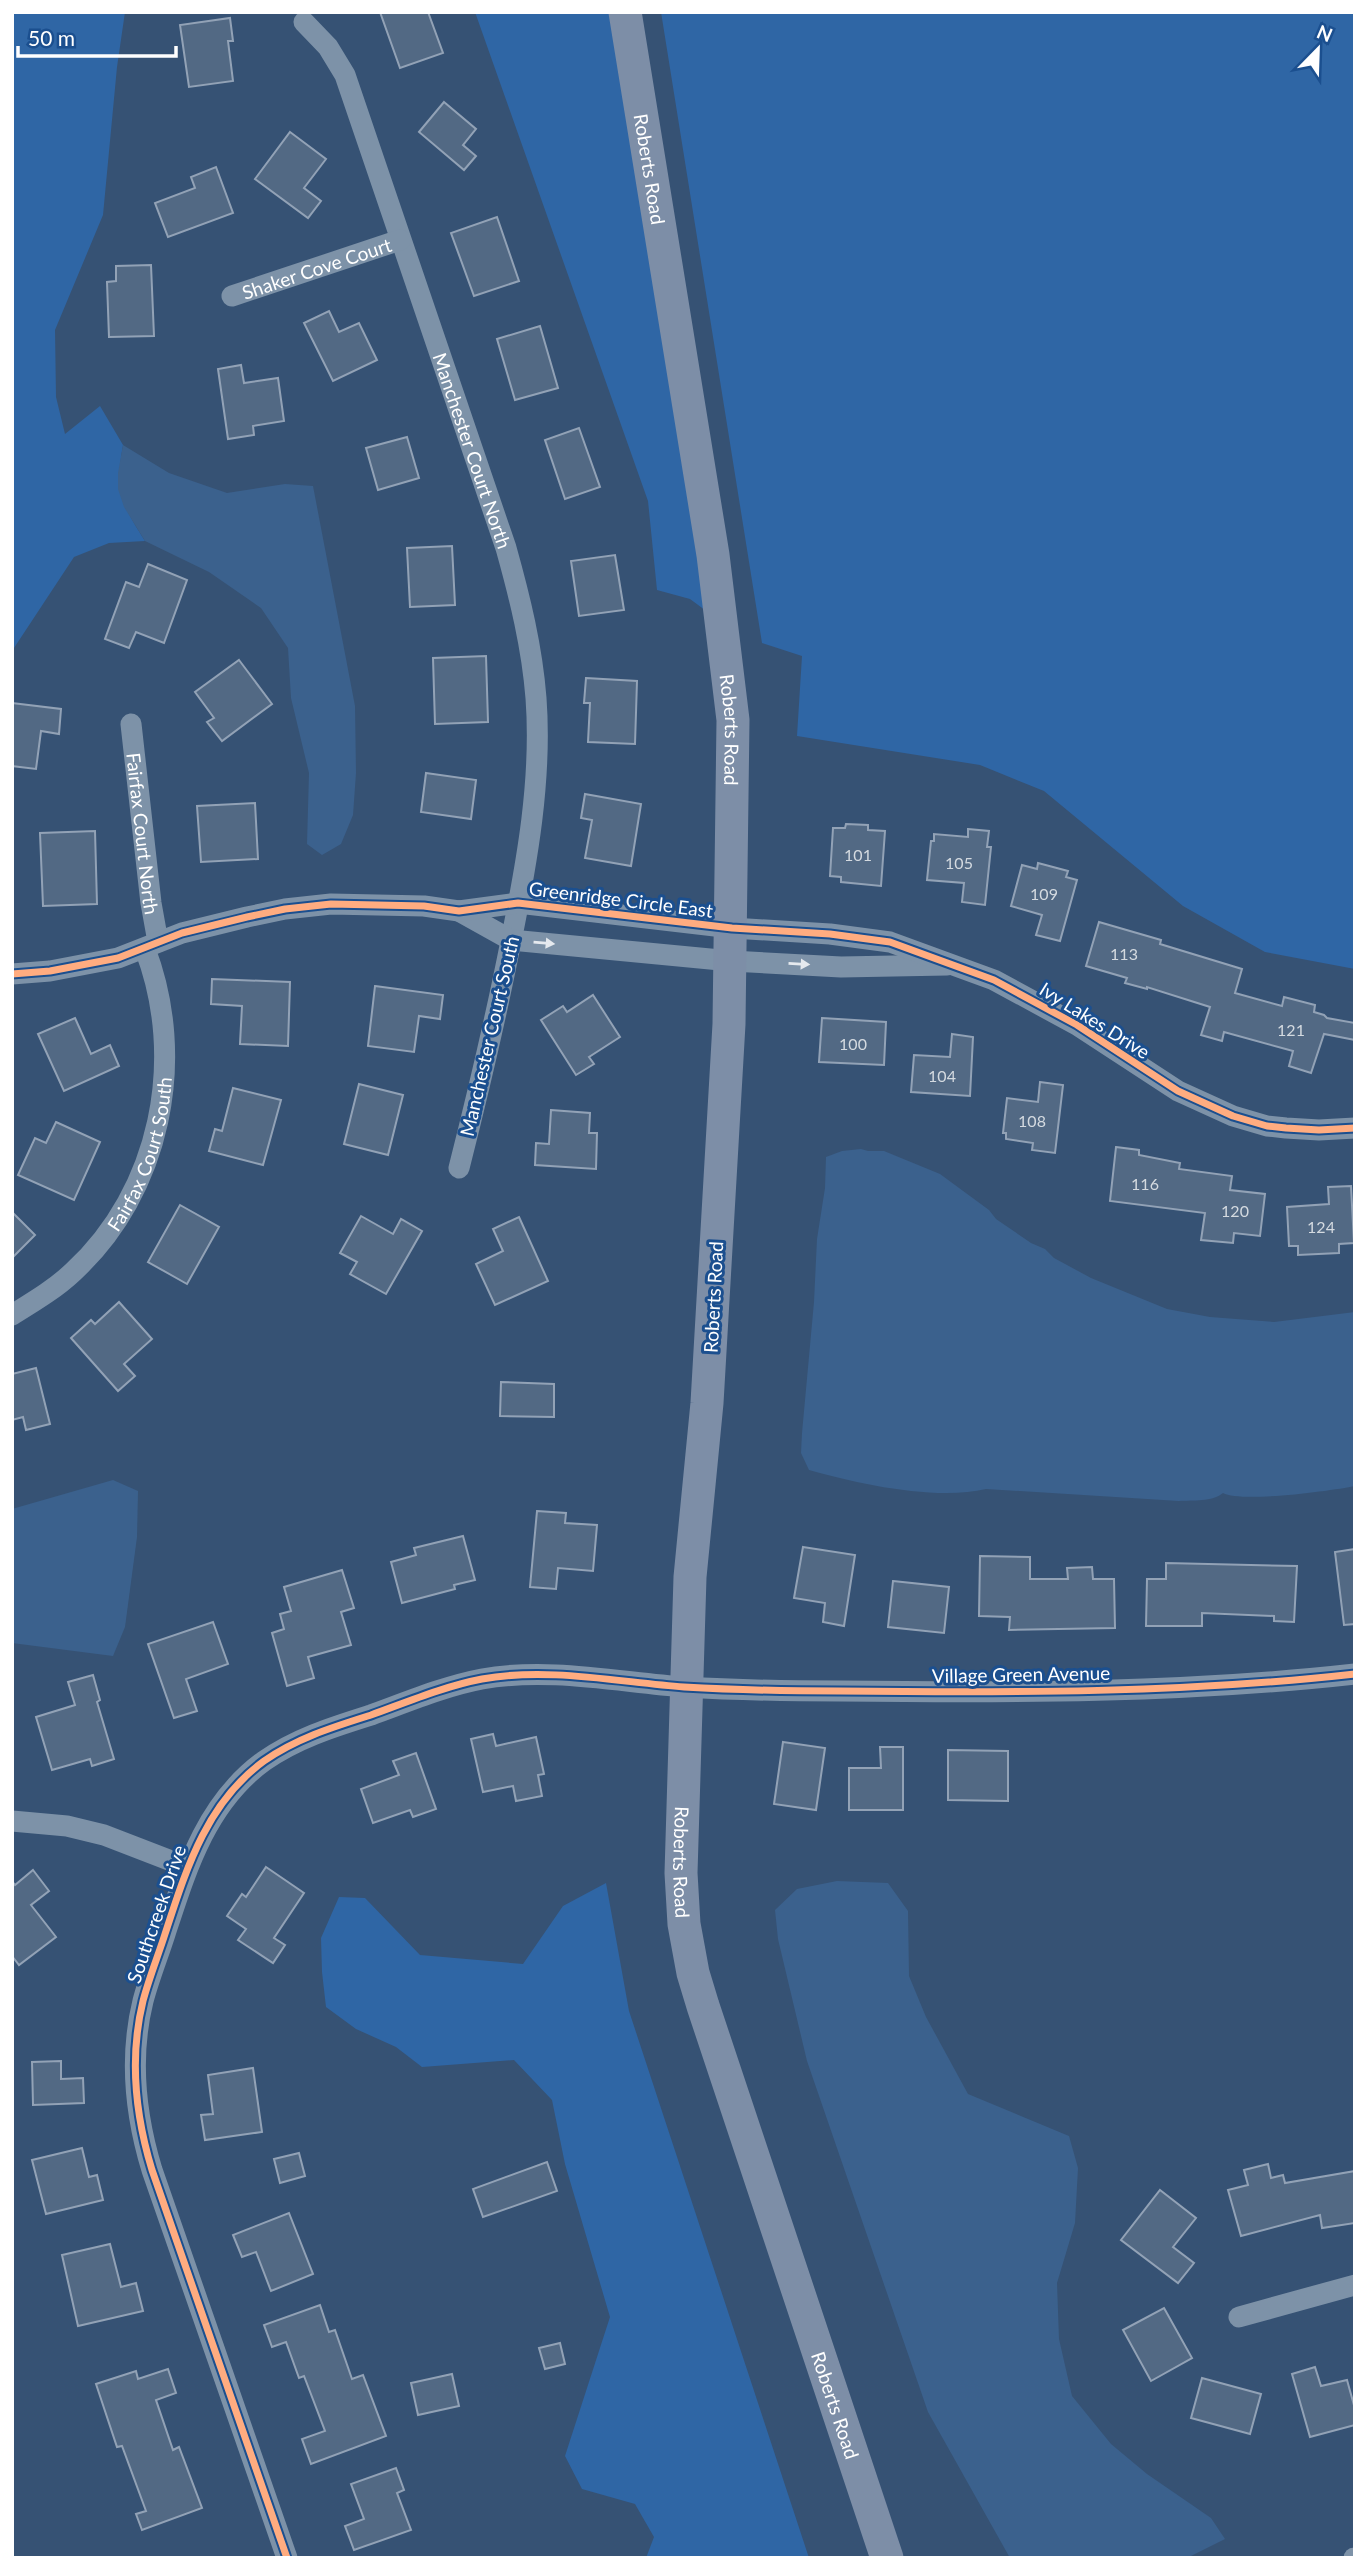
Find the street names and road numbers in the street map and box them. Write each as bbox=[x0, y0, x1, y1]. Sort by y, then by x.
street label: Roberts Road bbox=[630, 112, 671, 226]
street label: Shaker Cove Court bbox=[239, 232, 394, 303]
street label: Manchester Court North bbox=[429, 349, 517, 551]
street label: Roberts Road bbox=[716, 673, 745, 786]
street label: Fairfax Court North bbox=[123, 751, 164, 916]
street label: Greenridge Circle East bbox=[528, 876, 715, 922]
street label: Manchester Court South bbox=[455, 934, 523, 1138]
street label: Ivy Lakes Drive bbox=[1036, 977, 1154, 1063]
street label: Fairfax Court South bbox=[102, 1076, 175, 1235]
street label: Roberts Road bbox=[699, 1241, 727, 1353]
street label: Village Green Avenue bbox=[932, 1661, 1110, 1687]
street label: Roberts Road bbox=[669, 1806, 695, 1919]
street label: Southcreek Drive bbox=[122, 1842, 190, 1986]
street label: Roberts Road bbox=[807, 2348, 865, 2462]

